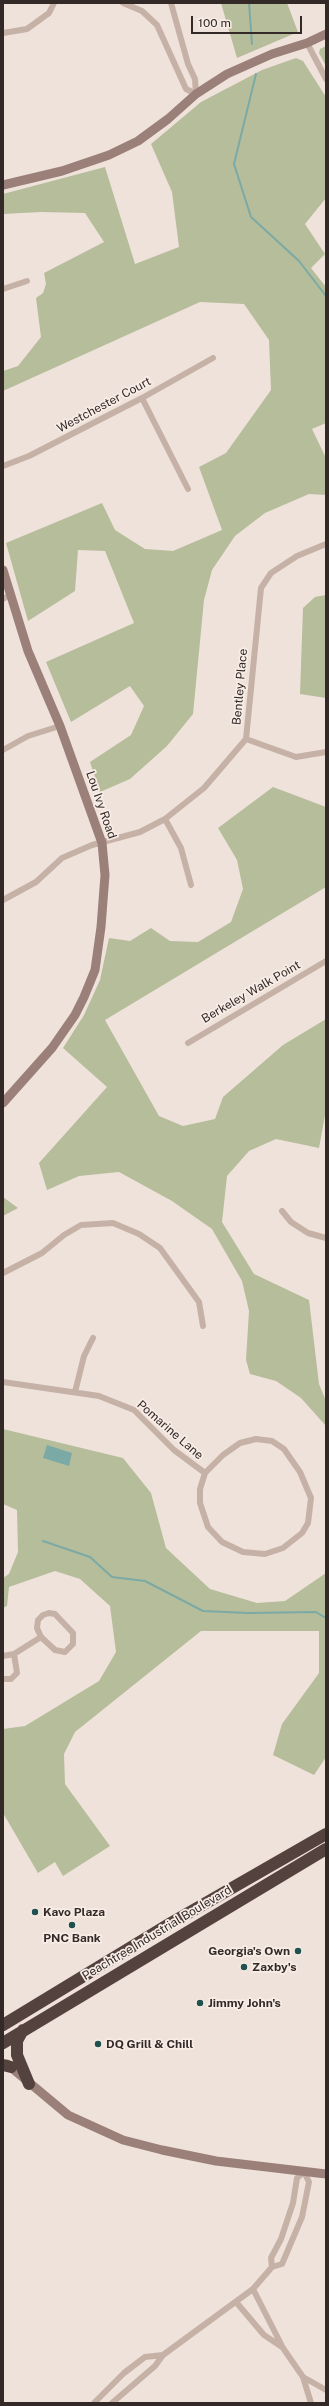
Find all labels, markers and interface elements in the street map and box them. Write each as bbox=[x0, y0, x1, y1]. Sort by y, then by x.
scale bar bbox=[193, 8, 304, 34]
text: 100 m bbox=[198, 16, 231, 30]
street label: Westchester Court bbox=[55, 374, 153, 436]
street label: Bentley Place bbox=[229, 648, 251, 726]
street label: Lou Ivy Road bbox=[83, 769, 119, 841]
street label: Berkeley Walk Point bbox=[199, 958, 303, 1026]
street label: Pomarine Lane bbox=[134, 1397, 206, 1463]
street label: Peachtree Industrial Boulevard bbox=[80, 1883, 234, 1983]
place label: Kavo Plaza bbox=[43, 1905, 105, 1919]
marker: Kavo Plaza bbox=[30, 1907, 40, 1917]
marker: PNC Bank bbox=[67, 1920, 77, 1930]
place label: PNC Bank bbox=[43, 1931, 101, 1945]
place label: Georgia's Own bbox=[208, 1944, 290, 1958]
marker: Georgia's Own bbox=[293, 1946, 303, 1956]
place label: Zaxby's bbox=[252, 1960, 297, 1974]
marker: Zaxby's bbox=[239, 1962, 249, 1972]
place label: Jimmy John's bbox=[208, 1996, 281, 2010]
marker: Jimmy John's bbox=[195, 1998, 205, 2008]
place label: DQ Grill & Chill bbox=[106, 2037, 193, 2051]
marker: DQ Grill & Chill bbox=[93, 2039, 103, 2049]

